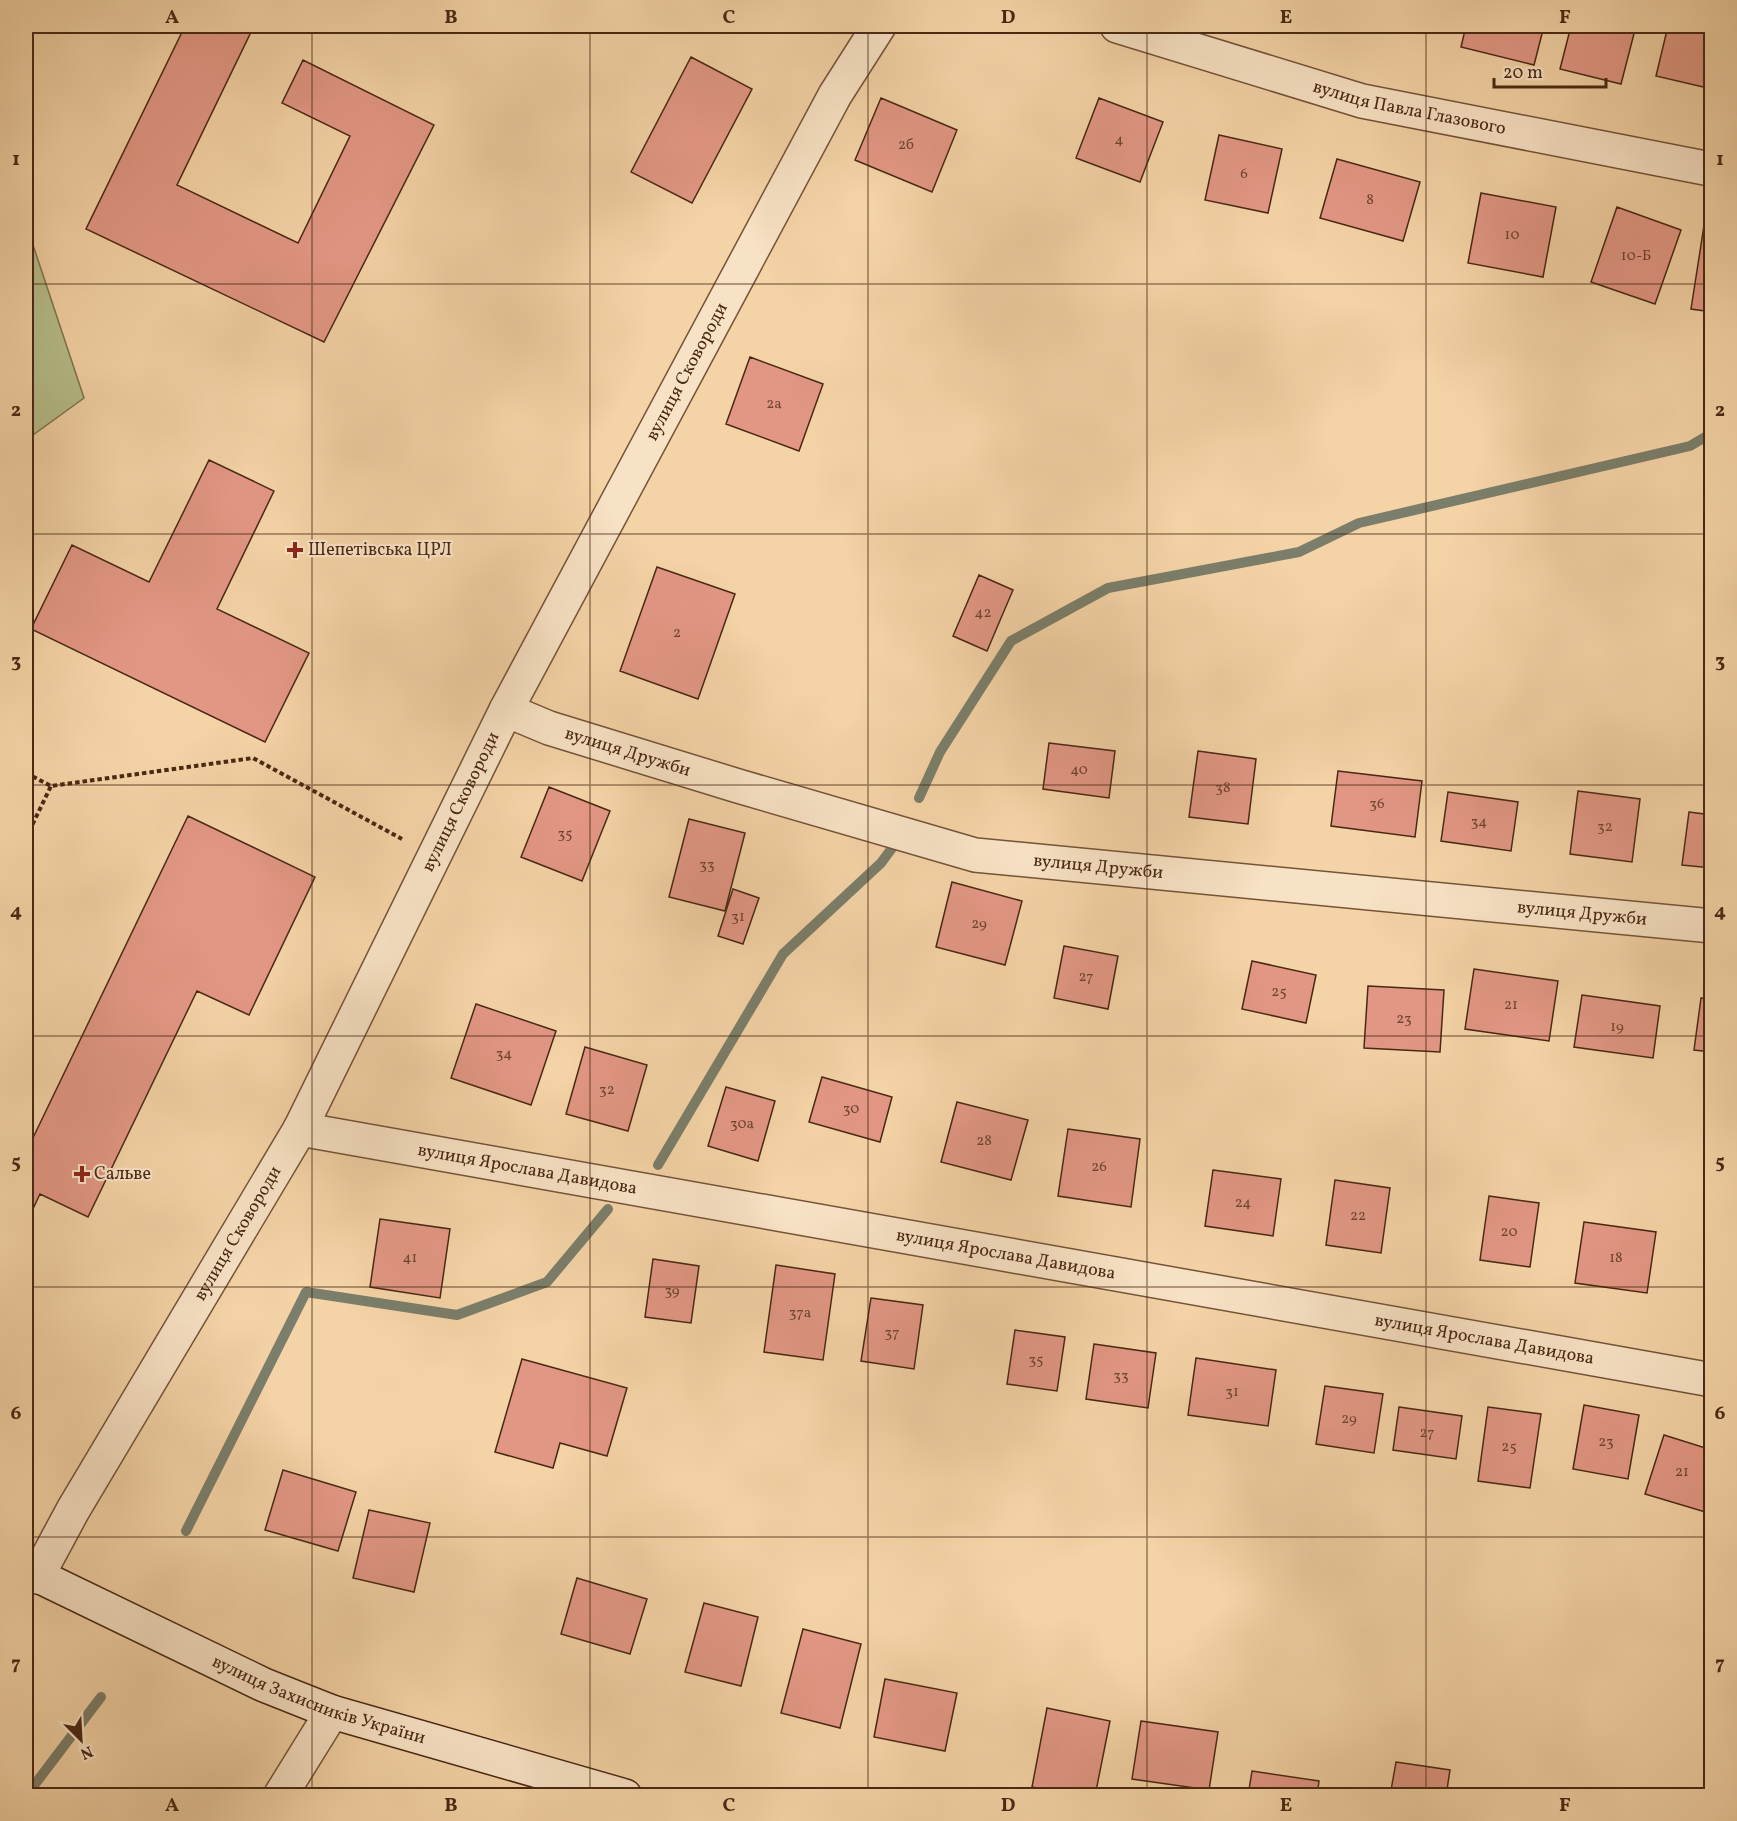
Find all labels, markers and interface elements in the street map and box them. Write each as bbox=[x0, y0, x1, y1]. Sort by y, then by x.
text: A bbox=[165, 4, 179, 32]
text: B bbox=[444, 4, 458, 32]
text: C bbox=[723, 4, 736, 32]
text: D bbox=[1001, 4, 1015, 32]
text: E bbox=[1280, 4, 1292, 32]
text: F bbox=[1559, 4, 1571, 32]
scale bar bbox=[1494, 51, 1606, 89]
text: 20 m bbox=[1503, 61, 1543, 86]
street label: вулиця Павла Глазового bbox=[1310, 74, 1508, 141]
house number: 4 bbox=[1115, 130, 1124, 151]
house number: 2б bbox=[898, 135, 914, 156]
text: 1 bbox=[12, 146, 20, 174]
text: 1 bbox=[1716, 146, 1724, 174]
house number: 6 bbox=[1240, 164, 1248, 185]
house number: 8 bbox=[1366, 190, 1374, 211]
house number: 10 bbox=[1505, 225, 1519, 246]
house number: 10-Б bbox=[1621, 246, 1651, 267]
street label: вулиця Сковороди bbox=[640, 298, 734, 445]
house number: 2а bbox=[766, 394, 782, 415]
text: 2 bbox=[11, 397, 21, 425]
text: 2 bbox=[1715, 397, 1725, 425]
place label: Шепетівська ЦРЛ bbox=[308, 538, 452, 563]
marker: Шепетівська ЦРЛ bbox=[286, 541, 304, 559]
house number: 42 bbox=[974, 603, 992, 624]
house number: 2 bbox=[673, 623, 681, 644]
text: 3 bbox=[11, 648, 21, 676]
text: 3 bbox=[1715, 648, 1725, 676]
street label: вулиця Дружби bbox=[562, 721, 694, 783]
street label: вулиця Сковороди bbox=[416, 728, 506, 876]
house number: 40 bbox=[1070, 760, 1088, 781]
house number: 38 bbox=[1215, 778, 1231, 799]
house number: 36 bbox=[1369, 794, 1385, 815]
house number: 34 bbox=[1471, 812, 1487, 833]
house number: 32 bbox=[1597, 817, 1613, 838]
house number: 35 bbox=[558, 824, 572, 845]
street label: вулиця Дружби bbox=[1032, 848, 1164, 886]
house number: 33 bbox=[699, 855, 715, 876]
street label: вулиця Дружби bbox=[1516, 895, 1648, 932]
text: 4 bbox=[10, 898, 22, 926]
text: 4 bbox=[1714, 898, 1726, 926]
house number: 31 bbox=[731, 907, 745, 928]
house number: 29 bbox=[971, 914, 987, 935]
house number: 27 bbox=[1079, 967, 1093, 988]
house number: 25 bbox=[1271, 982, 1287, 1003]
house number: 21 bbox=[1504, 995, 1518, 1016]
house number: 23 bbox=[1396, 1009, 1412, 1030]
house number: 19 bbox=[1610, 1017, 1624, 1038]
house number: 34 bbox=[496, 1044, 512, 1065]
house number: 32 bbox=[599, 1080, 615, 1101]
house number: 30 bbox=[843, 1099, 859, 1120]
house number: 30а bbox=[730, 1114, 754, 1135]
house number: 28 bbox=[976, 1131, 992, 1152]
street label: вулиця Ярослава Давидова bbox=[416, 1138, 639, 1201]
text: 5 bbox=[11, 1149, 21, 1177]
text: 5 bbox=[1715, 1149, 1725, 1177]
house number: 26 bbox=[1091, 1157, 1107, 1178]
street label: вулиця Сковороди bbox=[188, 1161, 288, 1306]
place label: Сальве bbox=[94, 1162, 151, 1187]
marker: Сальве bbox=[75, 1167, 89, 1181]
house number: 24 bbox=[1235, 1193, 1251, 1214]
house number: 22 bbox=[1350, 1206, 1366, 1227]
house number: 20 bbox=[1501, 1222, 1517, 1243]
street label: вулиця Ярослава Давидова bbox=[894, 1223, 1118, 1286]
house number: 41 bbox=[403, 1248, 417, 1269]
house number: 18 bbox=[1609, 1248, 1623, 1269]
house number: 39 bbox=[664, 1281, 680, 1302]
house number: 37а bbox=[789, 1303, 811, 1324]
street label: вулиця Ярослава Давидова bbox=[1373, 1308, 1596, 1371]
house number: 37 bbox=[885, 1323, 899, 1344]
house number: 35 bbox=[1029, 1350, 1043, 1371]
house number: 33 bbox=[1113, 1366, 1129, 1387]
house number: 31 bbox=[1225, 1382, 1239, 1403]
text: 6 bbox=[11, 1400, 22, 1428]
text: 6 bbox=[1715, 1400, 1726, 1428]
house number: 29 bbox=[1341, 1409, 1357, 1430]
house number: 27 bbox=[1420, 1423, 1434, 1444]
house number: 23 bbox=[1598, 1432, 1614, 1453]
house number: 25 bbox=[1501, 1437, 1517, 1458]
house number: 21 bbox=[1675, 1462, 1689, 1483]
street label: вулиця Захисників України bbox=[208, 1649, 428, 1751]
text: 7 bbox=[11, 1650, 21, 1678]
text: 7 bbox=[1715, 1650, 1725, 1678]
north arrow bbox=[51, 1710, 111, 1770]
text: N bbox=[76, 1739, 96, 1764]
text: A bbox=[165, 1792, 179, 1820]
text: B bbox=[444, 1792, 458, 1820]
text: C bbox=[723, 1792, 736, 1820]
text: D bbox=[1001, 1792, 1015, 1820]
text: E bbox=[1280, 1792, 1292, 1820]
text: F bbox=[1559, 1792, 1571, 1820]

